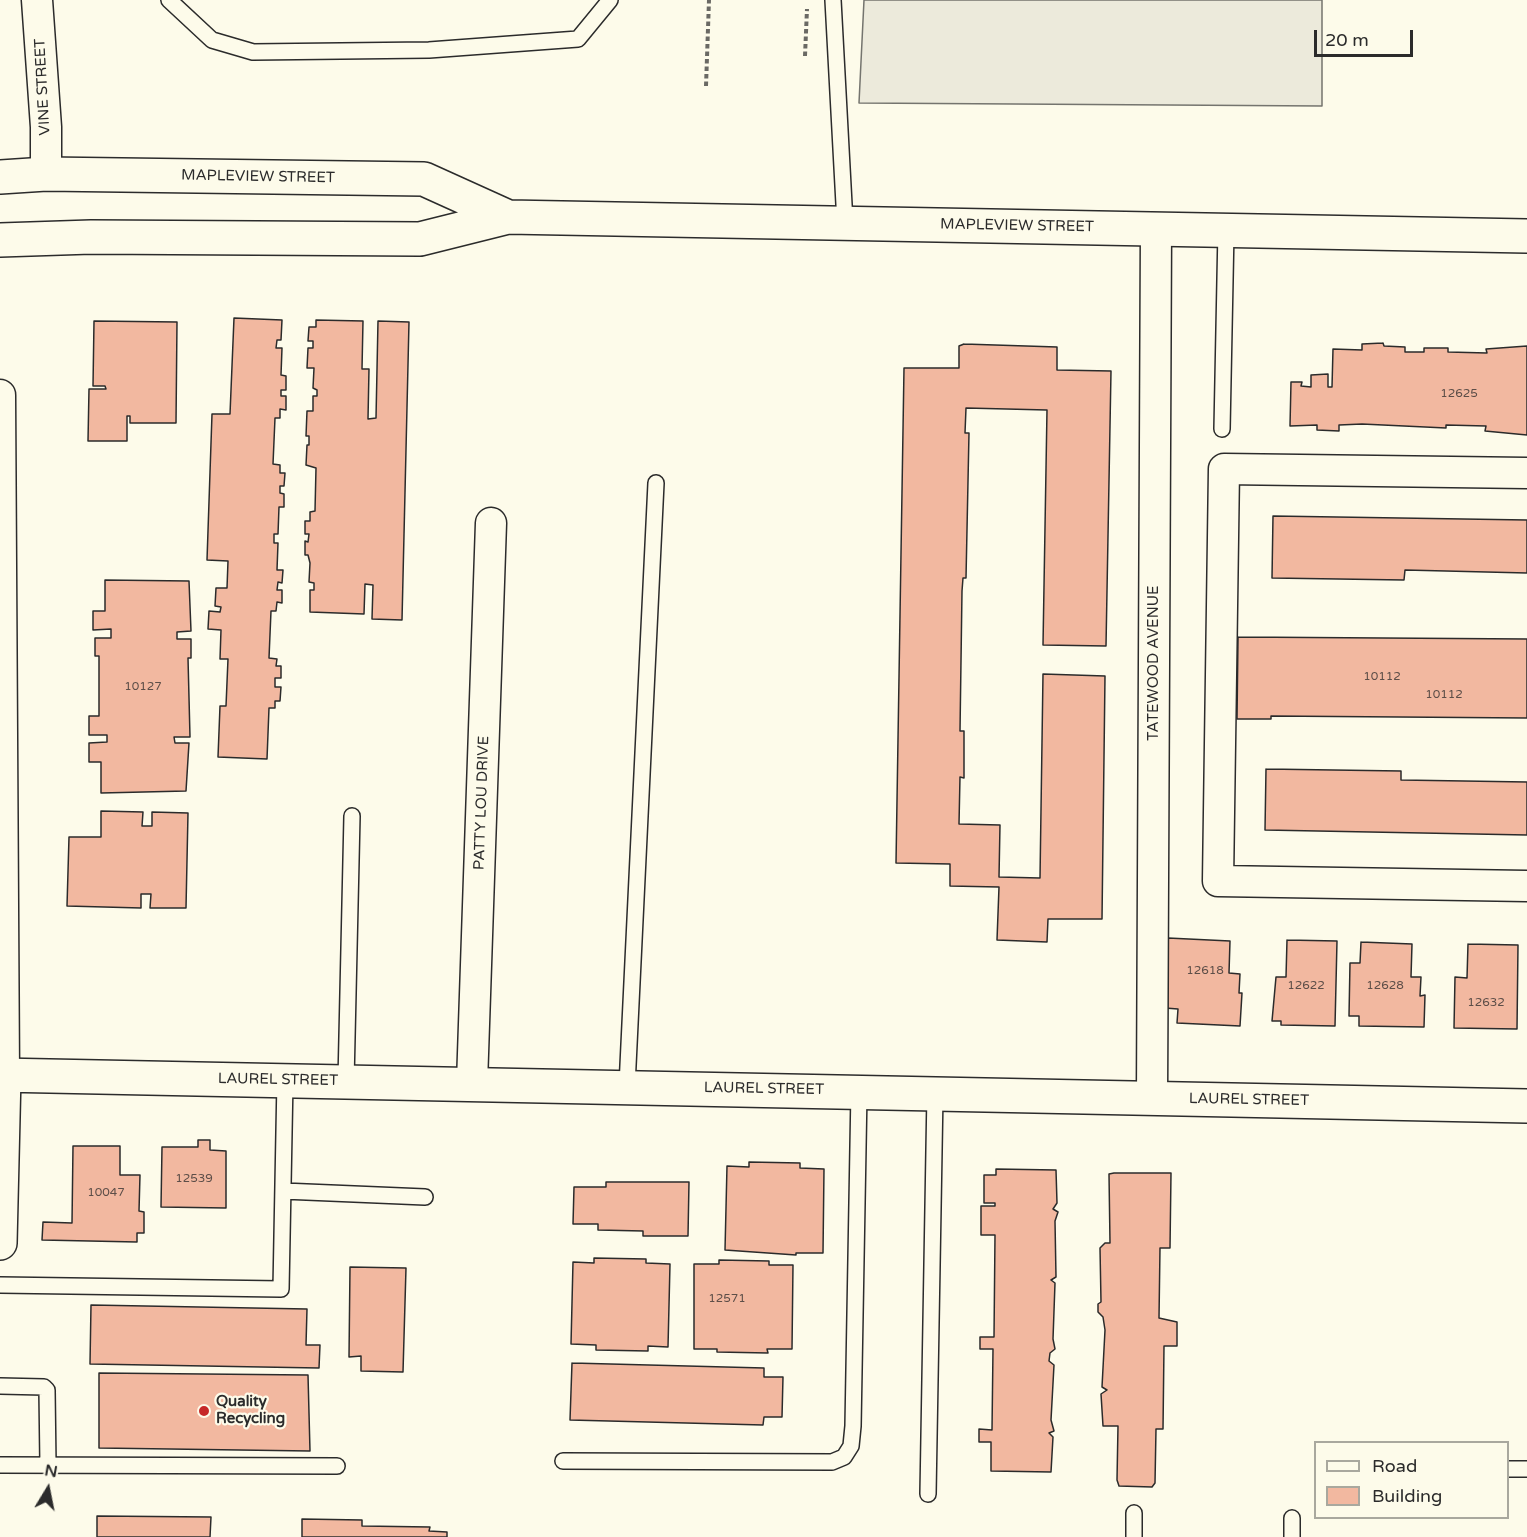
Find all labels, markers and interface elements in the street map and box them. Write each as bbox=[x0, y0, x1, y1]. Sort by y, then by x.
scale bar bbox=[1317, 18, 1416, 56]
text: 20 m bbox=[1325, 29, 1369, 51]
street label: VINE STREET bbox=[31, 38, 55, 136]
street label: MAPLEVIEW STREET bbox=[181, 167, 335, 187]
street label: MAPLEVIEW STREET bbox=[940, 216, 1094, 236]
house number: 12625 bbox=[1440, 387, 1478, 401]
street label: TATEWOOD AVENUE bbox=[1145, 585, 1163, 741]
house number: 10112 bbox=[1363, 670, 1401, 684]
house number: 10127 bbox=[124, 680, 162, 694]
house number: 10112 bbox=[1425, 688, 1463, 702]
street label: PATTY LOU DRIVE bbox=[471, 736, 493, 870]
house number: 12618 bbox=[1186, 964, 1224, 978]
house number: 12622 bbox=[1287, 979, 1325, 993]
house number: 12628 bbox=[1366, 979, 1404, 993]
house number: 12632 bbox=[1467, 996, 1505, 1010]
street label: LAUREL STREET bbox=[218, 1070, 338, 1090]
street label: LAUREL STREET bbox=[704, 1079, 824, 1099]
street label: LAUREL STREET bbox=[1189, 1090, 1309, 1110]
house number: 12539 bbox=[175, 1172, 213, 1186]
house number: 10047 bbox=[87, 1186, 125, 1200]
house number: 12571 bbox=[708, 1292, 746, 1306]
place label: Quality Recycling bbox=[216, 1393, 285, 1428]
marker: Quality Recycling bbox=[197, 1404, 211, 1418]
legend bbox=[1314, 1441, 1509, 1519]
text: Road bbox=[1372, 1455, 1417, 1477]
north arrow bbox=[18, 1459, 78, 1519]
text: N bbox=[43, 1460, 59, 1482]
text: Building bbox=[1372, 1485, 1442, 1507]

